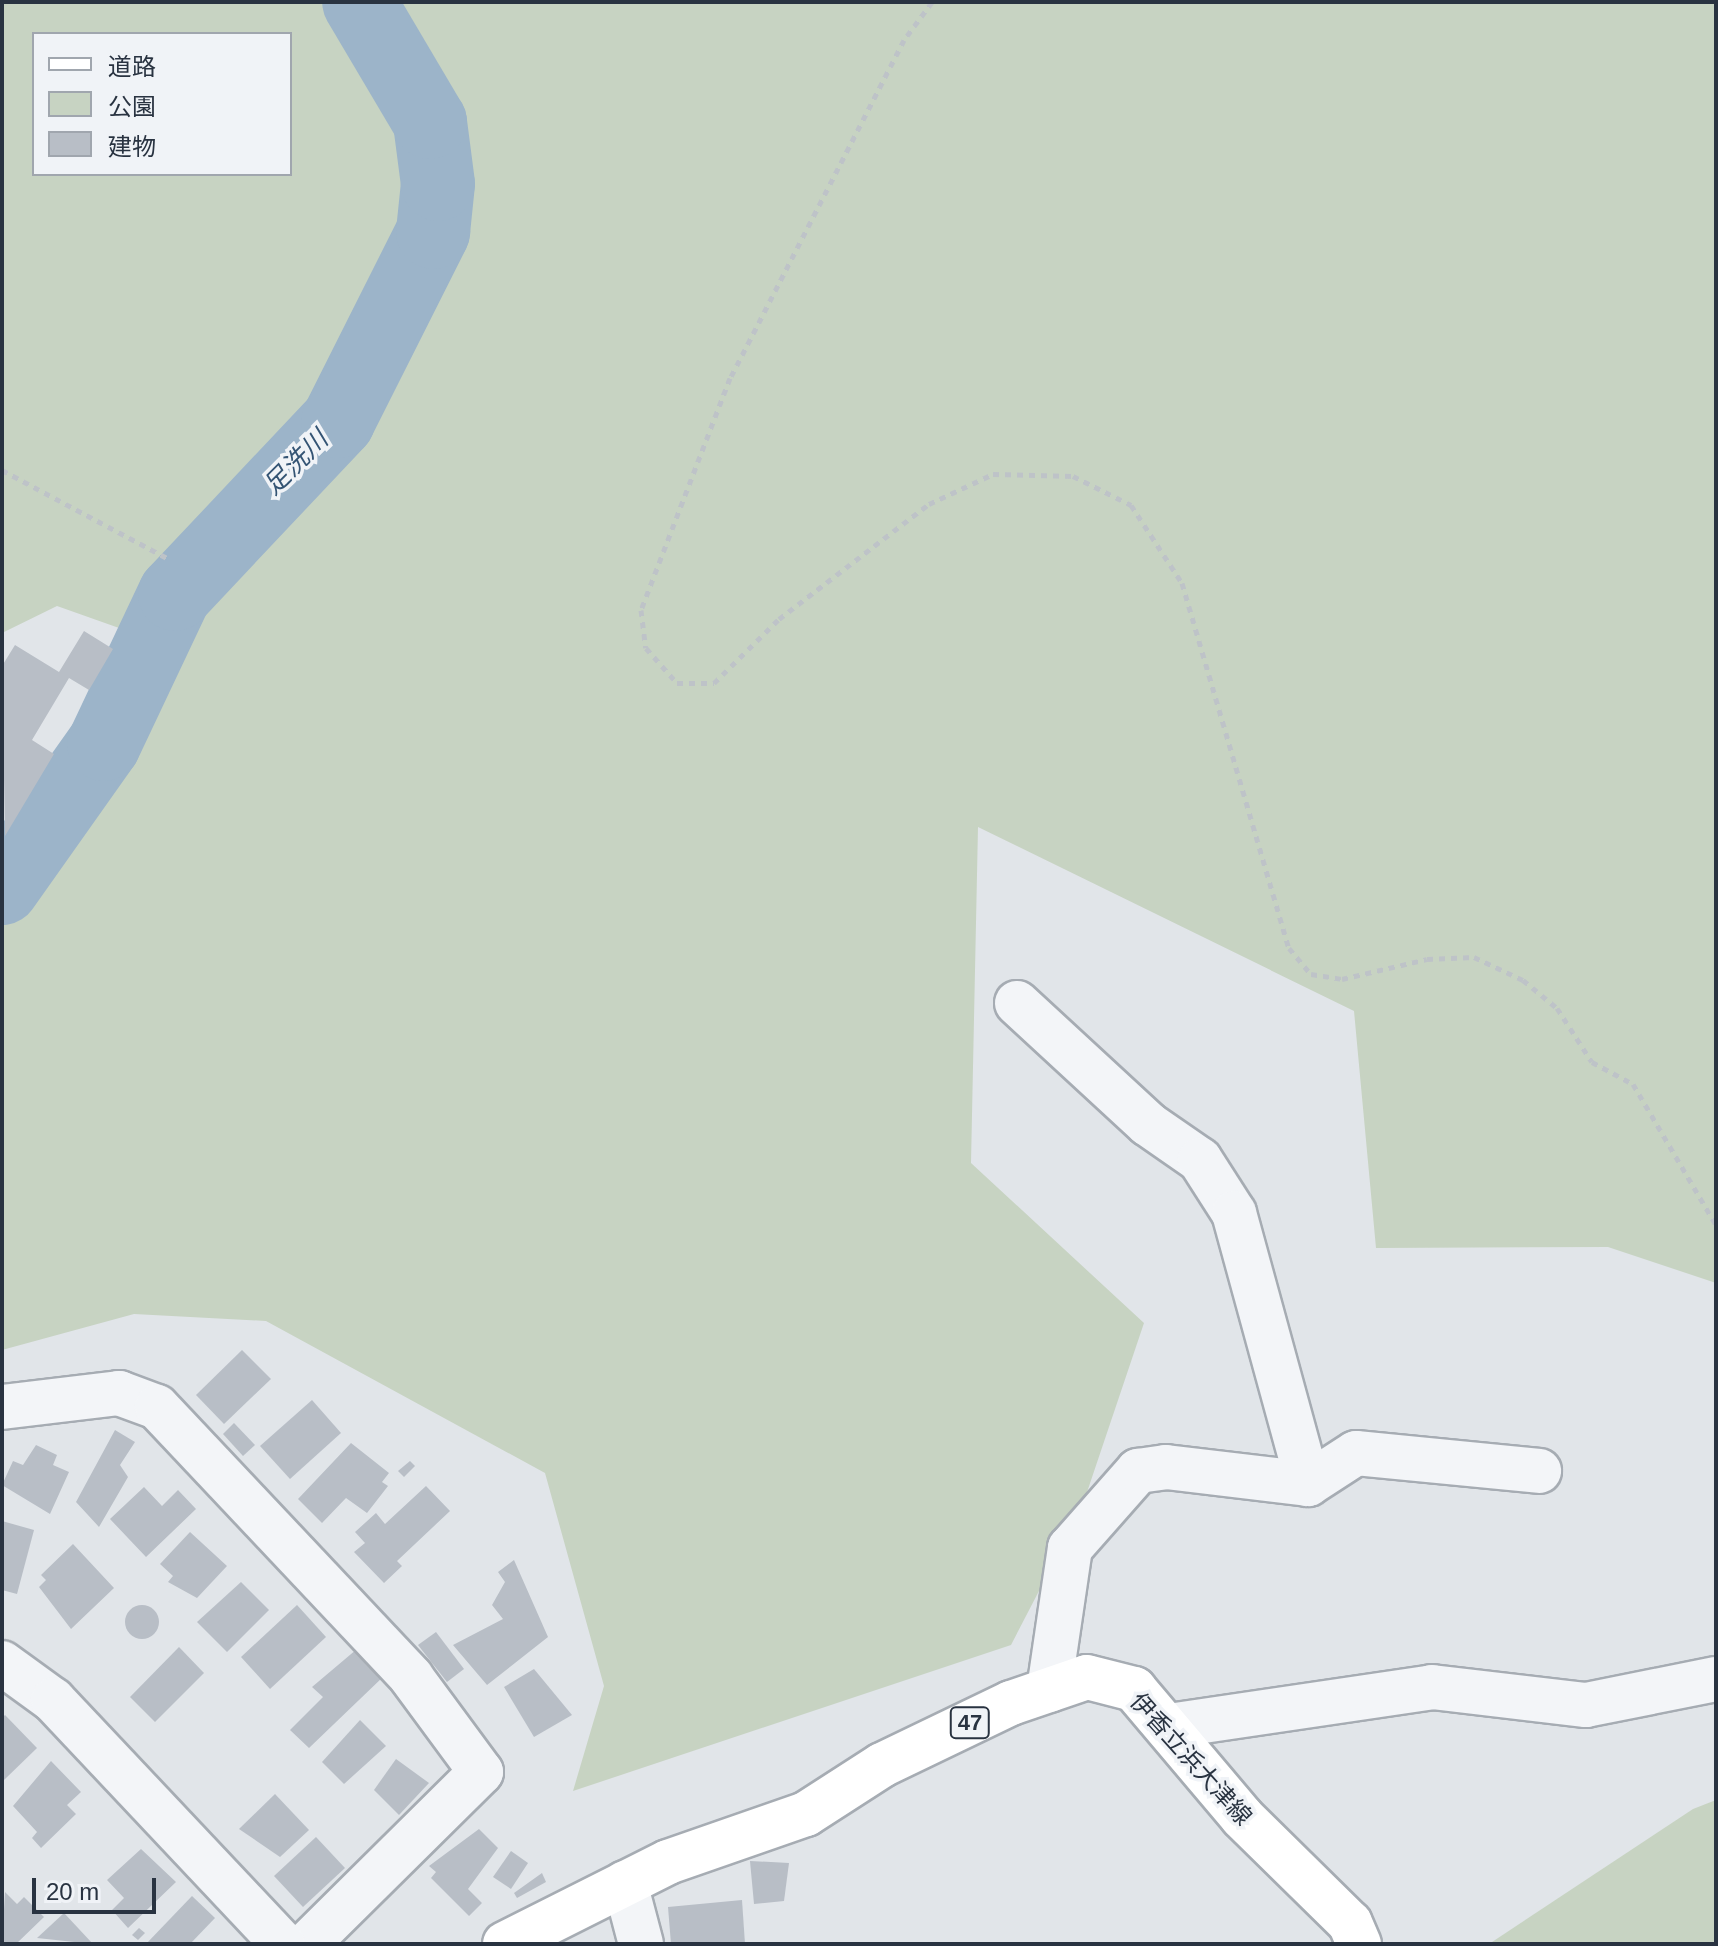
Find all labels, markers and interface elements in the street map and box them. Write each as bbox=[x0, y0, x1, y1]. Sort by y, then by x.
legend bbox=[32, 32, 292, 176]
text: 道路 bbox=[108, 53, 156, 80]
text: 公園 bbox=[108, 93, 156, 120]
text: 建物 bbox=[108, 133, 156, 160]
water label: 足洗川 bbox=[257, 424, 335, 502]
street label: 伊香立浜大津線 bbox=[1124, 1687, 1258, 1831]
road number: 47 bbox=[948, 1705, 992, 1741]
scale bar bbox=[36, 1862, 160, 1912]
text: 20 m bbox=[46, 1878, 99, 1905]

